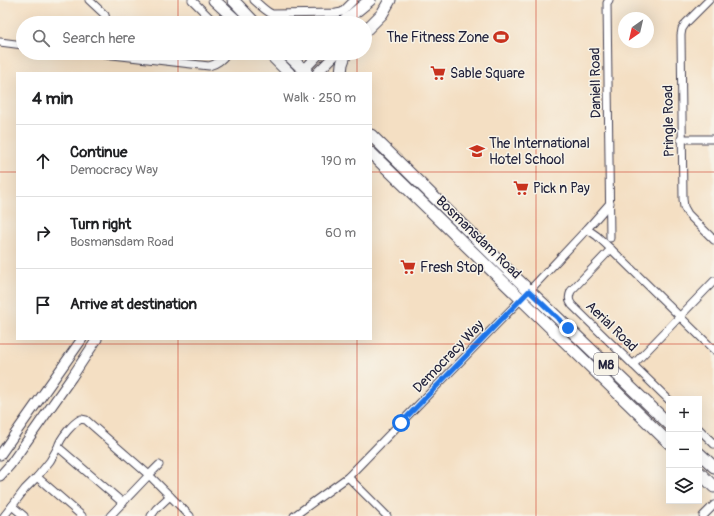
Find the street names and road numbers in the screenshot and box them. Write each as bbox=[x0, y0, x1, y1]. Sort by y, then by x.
street label: Daniell Road bbox=[586, 47, 605, 119]
street label: Pringle Road bbox=[659, 85, 678, 157]
street label: Bosmansdam Road bbox=[432, 192, 525, 282]
street label: Aerial Road bbox=[582, 298, 641, 355]
street label: Democracy Way bbox=[409, 316, 487, 396]
road number: M8 bbox=[594, 353, 618, 375]

